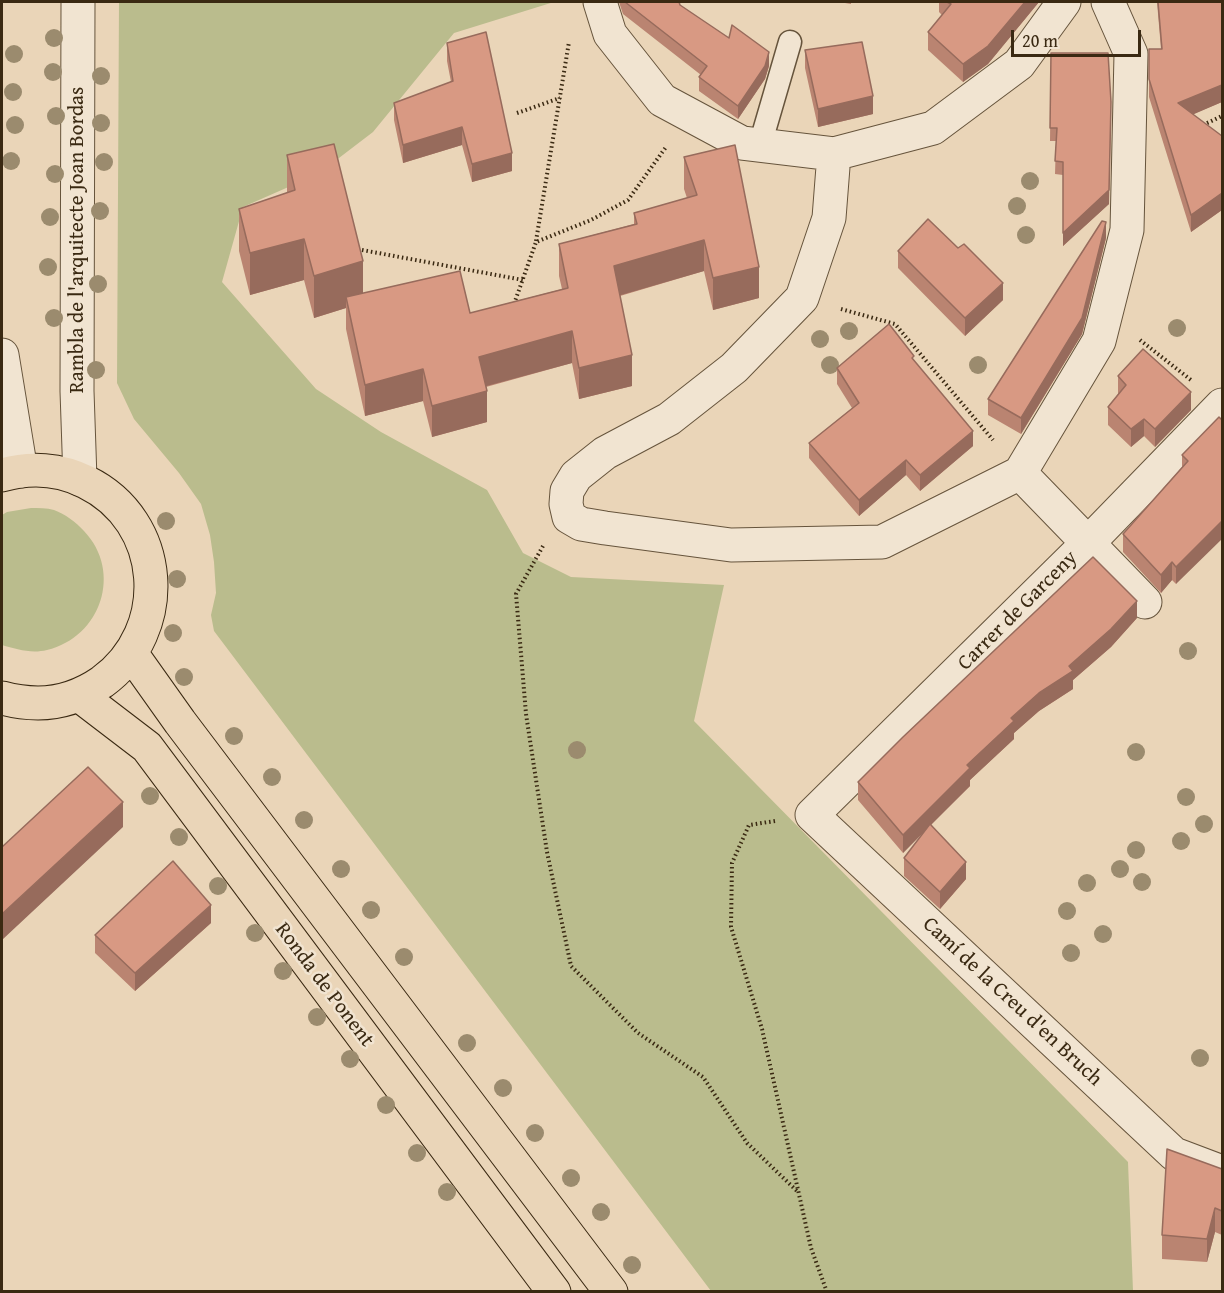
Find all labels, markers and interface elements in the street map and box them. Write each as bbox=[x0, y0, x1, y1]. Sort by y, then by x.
scale bar bbox=[1014, 18, 1144, 56]
text: 20 m bbox=[1022, 27, 1058, 54]
street label: Rambla de l'arquitecte Joan Bordas bbox=[65, 87, 91, 393]
street label: Carrer de Garceny bbox=[953, 546, 1083, 676]
street label: Camí de la Creu d'en Bruch bbox=[917, 912, 1107, 1092]
street label: Ronda de Ponent bbox=[269, 918, 379, 1052]

